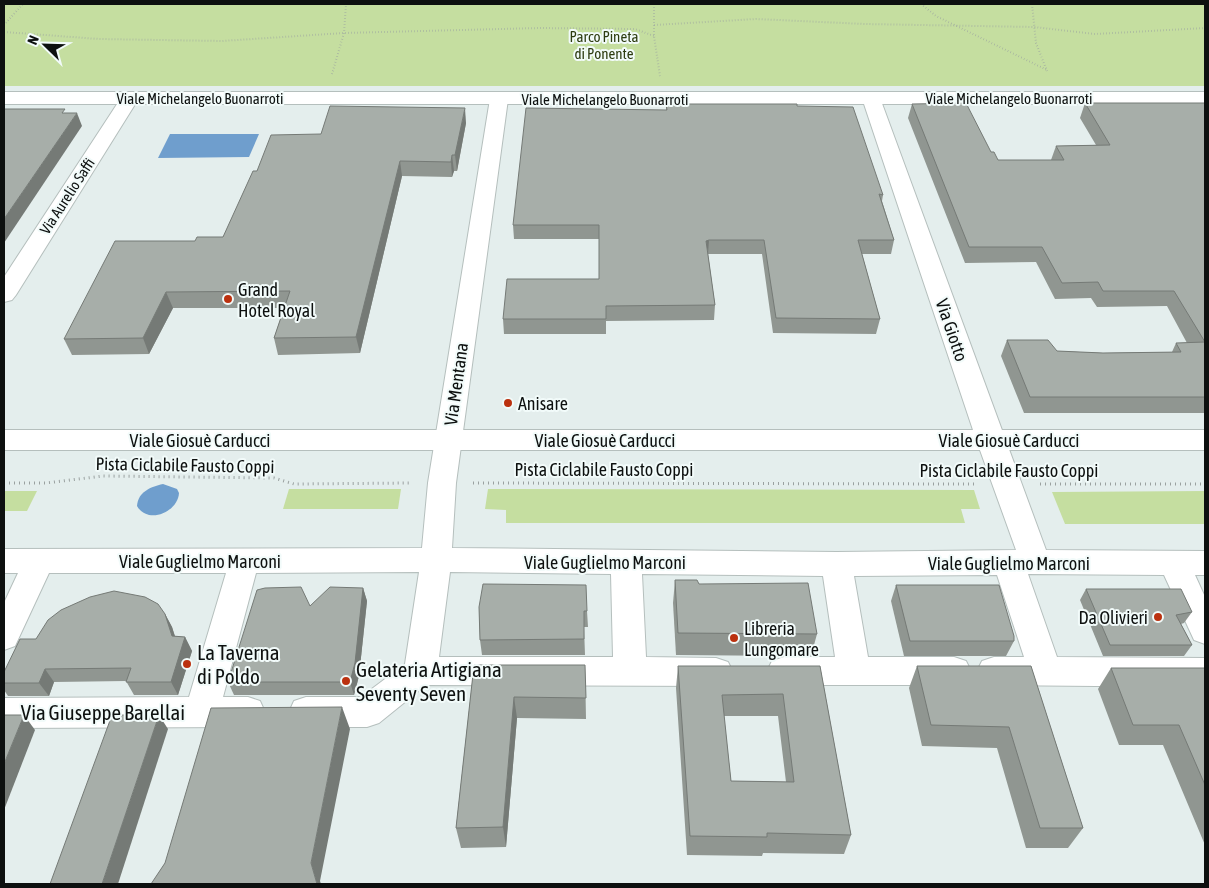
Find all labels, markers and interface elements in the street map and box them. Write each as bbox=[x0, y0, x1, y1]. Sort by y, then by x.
north arrow bbox=[20, 20, 70, 70]
park label: Parco Pineta di Ponente bbox=[570, 28, 639, 62]
text: N bbox=[24, 33, 42, 47]
street label: Viale Michelangelo Buonarroti bbox=[116, 90, 284, 107]
street label: Viale Michelangelo Buonarroti bbox=[925, 90, 1093, 107]
street label: Viale Michelangelo Buonarroti bbox=[521, 91, 689, 108]
street label: Via Aurelio Saffi bbox=[36, 155, 98, 237]
place label: Grand Hotel Royal bbox=[238, 279, 315, 321]
marker: Grand Hotel Royal bbox=[222, 293, 234, 305]
street label: Via Giotto bbox=[932, 296, 972, 364]
street label: Via Mentana bbox=[440, 341, 472, 427]
place label: Anisare bbox=[518, 393, 568, 414]
marker: Anisare bbox=[502, 397, 514, 409]
street label: Viale Giosuè Carducci bbox=[130, 430, 270, 451]
street label: Viale Giosuè Carducci bbox=[535, 430, 675, 451]
street label: Viale Giosuè Carducci bbox=[939, 430, 1079, 451]
street label: Pista Ciclabile Fausto Coppi bbox=[95, 453, 275, 477]
street label: Pista Ciclabile Fausto Coppi bbox=[515, 459, 693, 480]
street label: Pista Ciclabile Fausto Coppi bbox=[920, 460, 1098, 481]
street label: Viale Guglielmo Marconi bbox=[119, 551, 281, 572]
street label: Viale Guglielmo Marconi bbox=[524, 552, 686, 573]
street label: Viale Guglielmo Marconi bbox=[928, 553, 1090, 574]
place label: Da Olivieri bbox=[1078, 607, 1148, 628]
marker: Da Olivieri bbox=[1152, 611, 1164, 623]
place label: Libreria Lungomare bbox=[744, 618, 819, 660]
marker: Libreria Lungomare bbox=[728, 632, 740, 644]
place label: La Taverna di Poldo bbox=[197, 640, 279, 688]
place label: Gelateria Artigiana Seventy Seven bbox=[356, 657, 502, 705]
marker: La Taverna di Poldo bbox=[181, 658, 193, 670]
marker: Gelateria Artigiana Seventy Seven bbox=[340, 675, 352, 687]
street label: Via Giuseppe Barellai bbox=[21, 700, 185, 724]

